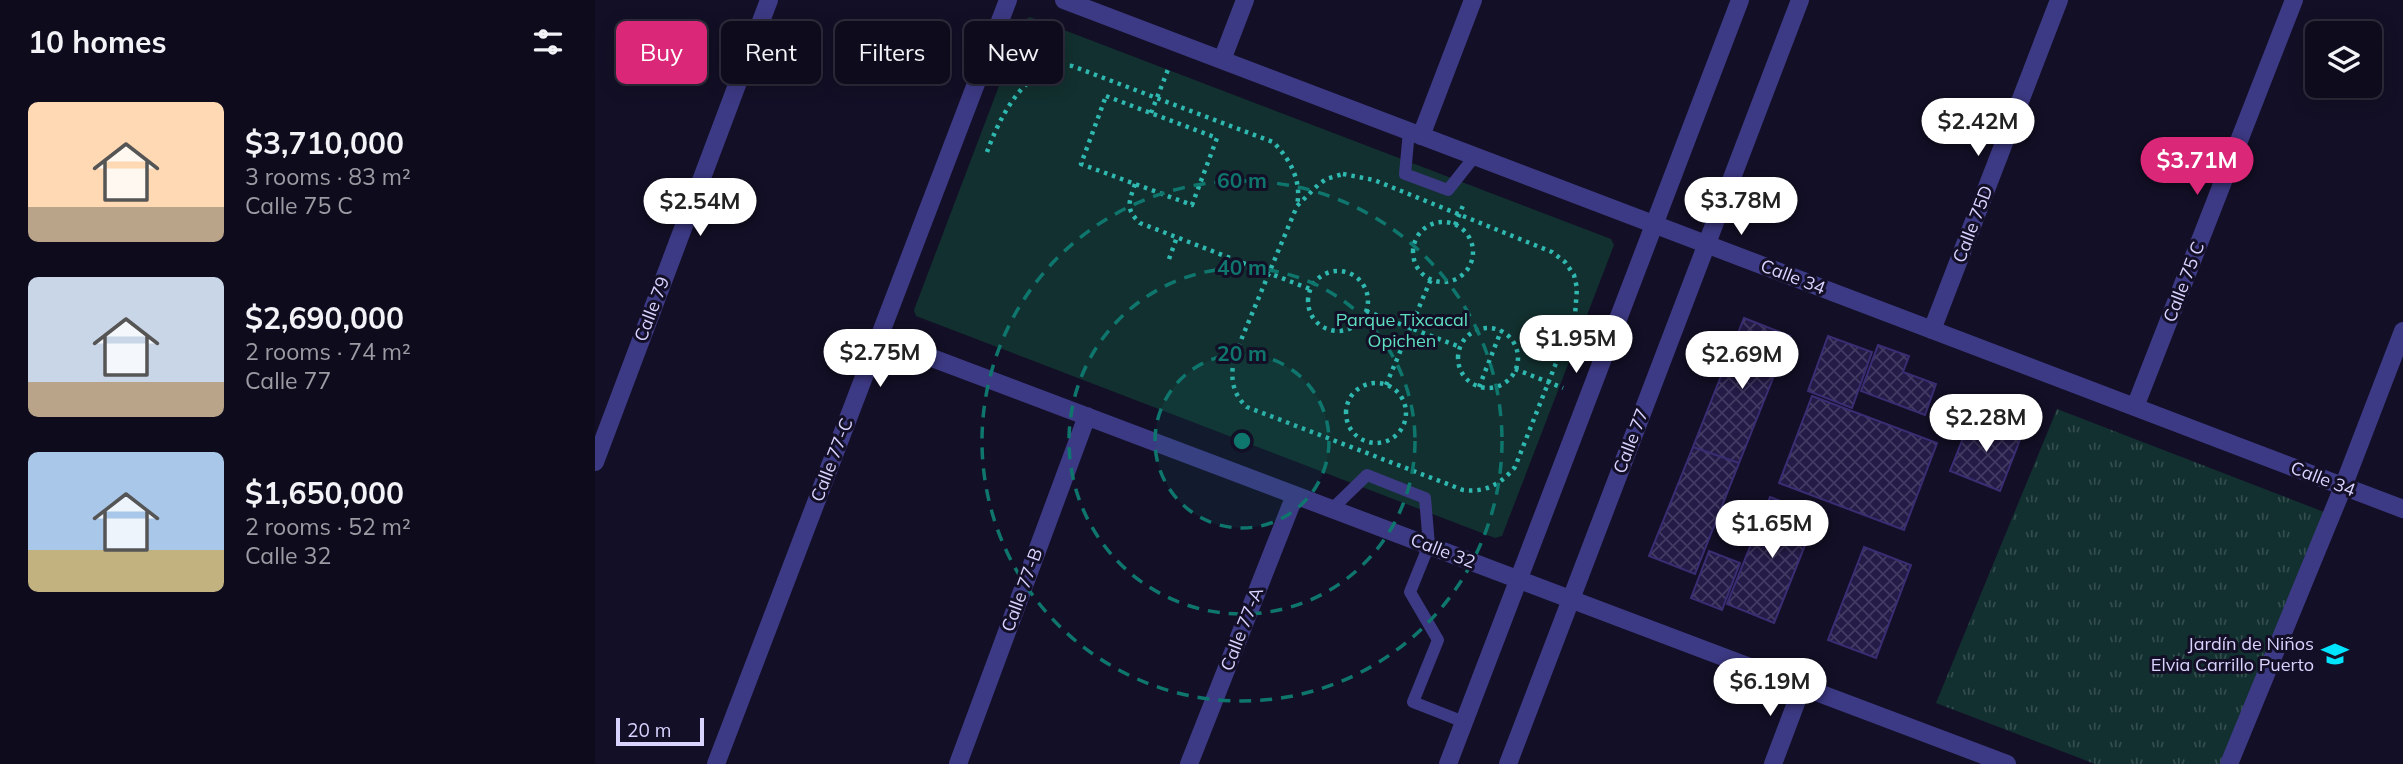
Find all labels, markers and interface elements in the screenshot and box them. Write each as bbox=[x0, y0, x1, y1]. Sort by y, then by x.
chip: Buy bbox=[616, 21, 707, 84]
chip: Rent bbox=[721, 21, 821, 84]
chip: Filters bbox=[835, 21, 950, 84]
chip: New bbox=[964, 21, 1063, 84]
map controls bbox=[2305, 21, 2382, 98]
button: layers bbox=[2305, 21, 2382, 98]
text: 10 homes bbox=[28, 23, 167, 61]
icon: filters bbox=[529, 23, 567, 61]
pin: $2.42M bbox=[1921, 99, 2035, 158]
text: $2.42M bbox=[1938, 106, 2018, 135]
text: $3,710,000 bbox=[245, 124, 404, 162]
icon: home bbox=[84, 130, 168, 214]
pin: $3.71M bbox=[2140, 138, 2254, 197]
text: $3.71M bbox=[2157, 145, 2237, 174]
text: 3 rooms · 83 m² bbox=[245, 162, 411, 191]
text: 60 m bbox=[1217, 167, 1267, 193]
pin: $3.78M bbox=[1684, 177, 1798, 237]
pin: $2.54M bbox=[643, 178, 757, 238]
street label: Calle 75D bbox=[1947, 182, 1998, 266]
text: $3.78M bbox=[1701, 185, 1781, 214]
text: $2.54M bbox=[660, 186, 740, 215]
text: Calle 75 C bbox=[245, 191, 353, 220]
street label: Calle 75 C bbox=[2158, 238, 2209, 325]
text: 40 m bbox=[1217, 254, 1267, 280]
street label: Calle 34 bbox=[1758, 254, 1829, 299]
street label: Calle 79 bbox=[629, 273, 674, 344]
text: $2,690,000 bbox=[245, 299, 404, 337]
icon: home bbox=[84, 305, 168, 389]
park label: Parque Tixcacal Opichen bbox=[1336, 308, 1468, 352]
pin: $1.95M bbox=[1519, 316, 1633, 375]
text: $1.95M bbox=[1536, 323, 1616, 352]
pin: $2.75M bbox=[823, 330, 937, 389]
pin: $2.69M bbox=[1685, 332, 1799, 391]
text: 2 rooms · 74 m² bbox=[245, 337, 411, 366]
text: $2.75M bbox=[840, 337, 920, 366]
text: $2.69M bbox=[1702, 339, 1782, 368]
text: 20 m bbox=[1217, 340, 1267, 366]
text: Calle 77 bbox=[245, 366, 331, 395]
pin: $2.28M bbox=[1929, 394, 2043, 454]
text: $2.28M bbox=[1946, 402, 2026, 431]
street label: Calle 77 bbox=[1608, 405, 1653, 476]
street label: Calle 77-C bbox=[805, 415, 858, 505]
centre of rings bbox=[1230, 429, 1254, 453]
street label: Calle 34 bbox=[2288, 456, 2359, 501]
text: $1,650,000 bbox=[245, 474, 404, 512]
icon: home bbox=[84, 480, 168, 564]
pin: $1.65M bbox=[1715, 500, 1829, 560]
text: $1.65M bbox=[1732, 508, 1812, 537]
text: 2 rooms · 52 m² bbox=[245, 512, 411, 541]
street label: Calle 32 bbox=[1408, 528, 1479, 573]
text: Calle 32 bbox=[245, 541, 331, 570]
street label: Calle 77-B bbox=[996, 545, 1047, 635]
street label: Calle 77-A bbox=[1215, 584, 1268, 674]
place label: Jardín de Niños Elvia Carrillo Puerto bbox=[2151, 632, 2314, 676]
school or university icon: Jardín de Niños Elvia Carrillo Puerto bbox=[2320, 639, 2350, 669]
pin: $6.19M bbox=[1713, 658, 1827, 718]
text: $6.19M bbox=[1730, 666, 1810, 695]
scale bar bbox=[616, 715, 703, 747]
text: 20 m bbox=[627, 718, 671, 742]

